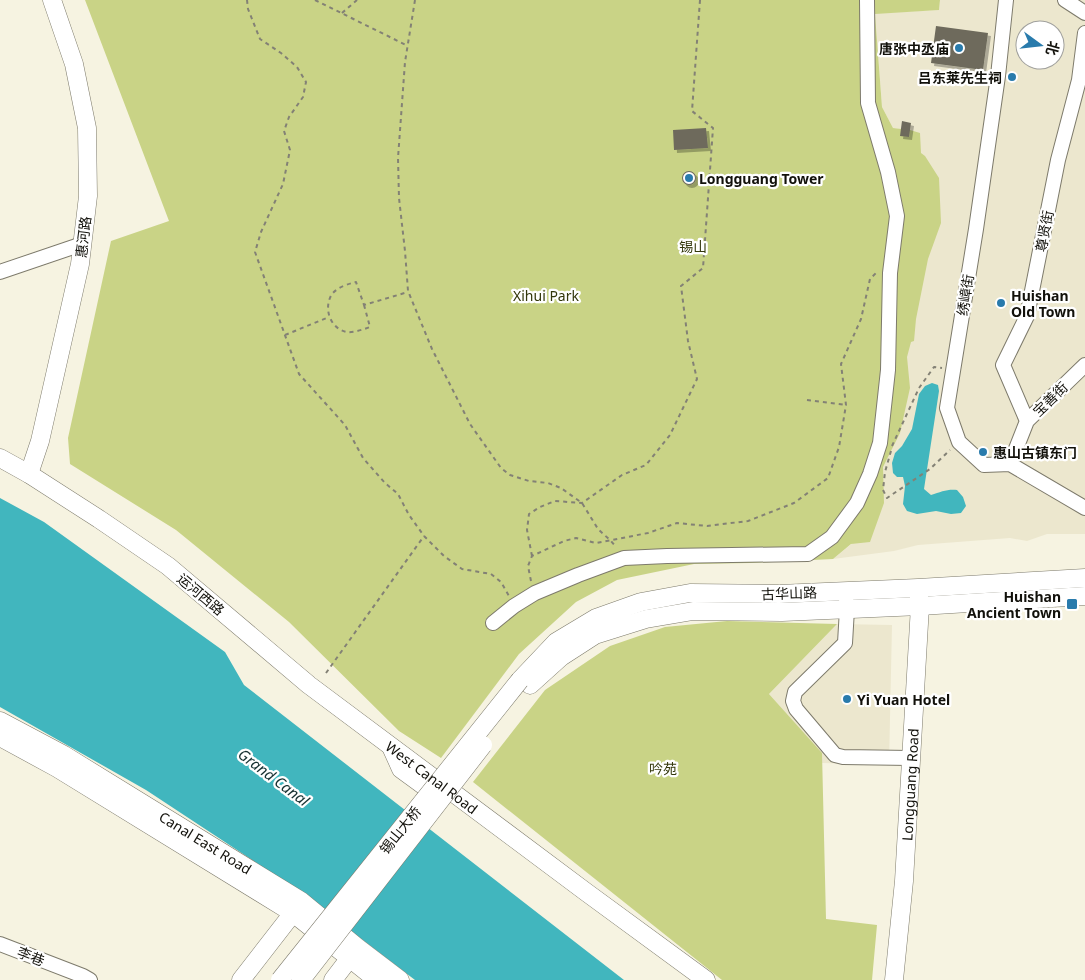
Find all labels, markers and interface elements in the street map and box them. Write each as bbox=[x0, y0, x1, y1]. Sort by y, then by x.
north arrow bbox=[1015, 20, 1065, 70]
place label: 唐张中丞庙 bbox=[879, 39, 949, 58]
text: 北 bbox=[1042, 39, 1064, 58]
marker: 唐张中丞庙 bbox=[953, 42, 965, 54]
place label: 吕东莱先生祠 bbox=[918, 68, 1002, 87]
marker: 吕东莱先生祠 bbox=[1006, 71, 1018, 83]
place label: Longguang Tower bbox=[699, 169, 824, 188]
marker: Longguang Tower bbox=[683, 172, 695, 184]
street label: 尊贤街 bbox=[1031, 209, 1057, 253]
street label: 惠河路 bbox=[71, 215, 95, 259]
park label: 锡山 bbox=[679, 237, 707, 256]
street label: 绣嶂街 bbox=[952, 273, 978, 317]
park label: Xihui Park bbox=[513, 286, 579, 305]
place label: Huishan Old Town bbox=[1011, 286, 1075, 321]
marker: Huishan Old Town bbox=[995, 297, 1007, 309]
street label: 宝善街 bbox=[1028, 378, 1072, 420]
place label: 惠山古镇东门 bbox=[993, 443, 1077, 462]
marker: 惠山古镇东门 bbox=[977, 446, 989, 458]
street label: 运河西路 bbox=[173, 569, 229, 619]
street label: 古华山路 bbox=[761, 583, 817, 603]
place label: Huishan Ancient Town bbox=[967, 587, 1061, 622]
marker: Huishan Ancient Town bbox=[1065, 597, 1079, 611]
place label: Yi Yuan Hotel bbox=[857, 690, 950, 709]
marker: Yi Yuan Hotel bbox=[841, 693, 853, 705]
street label: Longguang Road bbox=[897, 728, 922, 842]
street label: West Canal Road bbox=[382, 736, 482, 818]
water label: Grand Canal bbox=[234, 744, 314, 811]
park label: 吟苑 bbox=[649, 759, 677, 778]
street label: 锡山大桥 bbox=[375, 802, 425, 858]
street label: Canal East Road bbox=[156, 807, 256, 878]
street label: 李巷 bbox=[15, 942, 47, 970]

